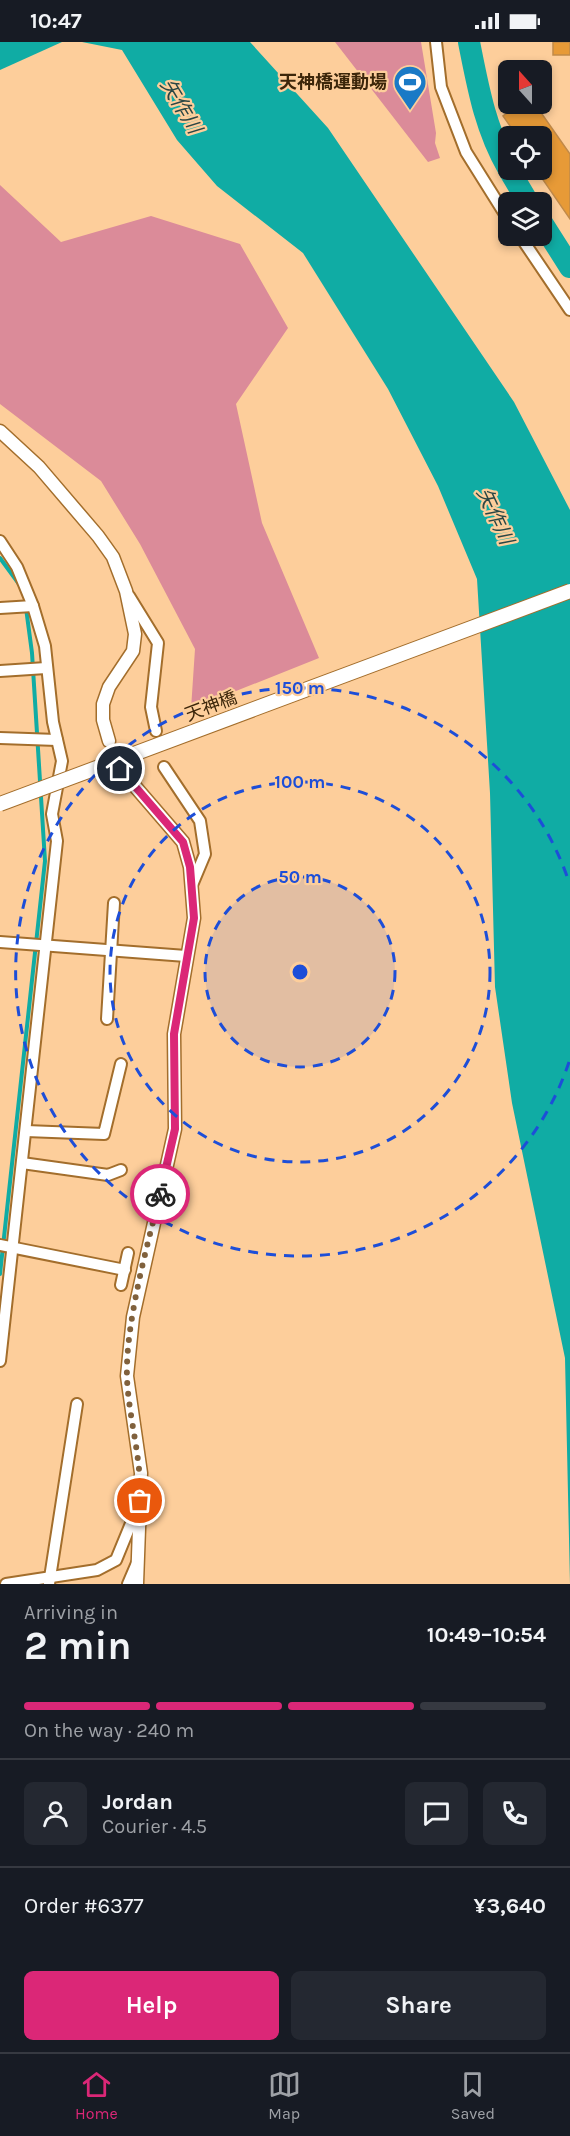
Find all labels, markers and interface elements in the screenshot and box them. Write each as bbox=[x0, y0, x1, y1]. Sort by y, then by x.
text: 10:47 bbox=[30, 8, 82, 34]
north arrow bbox=[498, 60, 552, 114]
map controls bbox=[498, 60, 552, 246]
sports icon: 天神橋運動場 bbox=[392, 64, 428, 111]
place label: 天神橋運動場 bbox=[279, 71, 387, 93]
water label: 矢作川 bbox=[156, 74, 207, 139]
button: locate bbox=[498, 126, 552, 180]
button: layers bbox=[498, 192, 552, 246]
water label: 矢作川 bbox=[472, 484, 519, 550]
text: 150 m bbox=[275, 677, 325, 699]
street label: 天神橋 bbox=[182, 686, 240, 726]
pin bbox=[94, 743, 145, 794]
icon: home bbox=[103, 752, 136, 785]
text: 100 m bbox=[275, 771, 325, 793]
text: 50 m bbox=[278, 866, 322, 888]
centre of rings bbox=[290, 962, 310, 982]
courier bbox=[130, 1164, 190, 1224]
icon: bike bbox=[144, 1178, 177, 1211]
pin bbox=[114, 1475, 165, 1526]
icon: bag bbox=[123, 1484, 156, 1517]
text: Arriving in bbox=[24, 1601, 118, 1624]
text: 10:49–10:54 bbox=[427, 1622, 546, 1648]
text: 2 min bbox=[24, 1623, 132, 1669]
text: On the way · 240 m bbox=[24, 1719, 194, 1742]
button: person bbox=[24, 1782, 87, 1845]
button: chat bbox=[405, 1782, 468, 1845]
button: phone bbox=[483, 1782, 546, 1845]
text: Jordan bbox=[102, 1789, 173, 1815]
text: Courier · 4.5 bbox=[102, 1815, 207, 1838]
text: Order #6377 bbox=[24, 1893, 144, 1919]
text: ¥3,640 bbox=[473, 1893, 546, 1919]
button: Help bbox=[24, 1971, 279, 2040]
button: Share bbox=[291, 1971, 546, 2040]
tab: Home bbox=[75, 2068, 118, 2123]
tab: Map bbox=[268, 2068, 301, 2123]
tab: Saved bbox=[451, 2068, 495, 2123]

